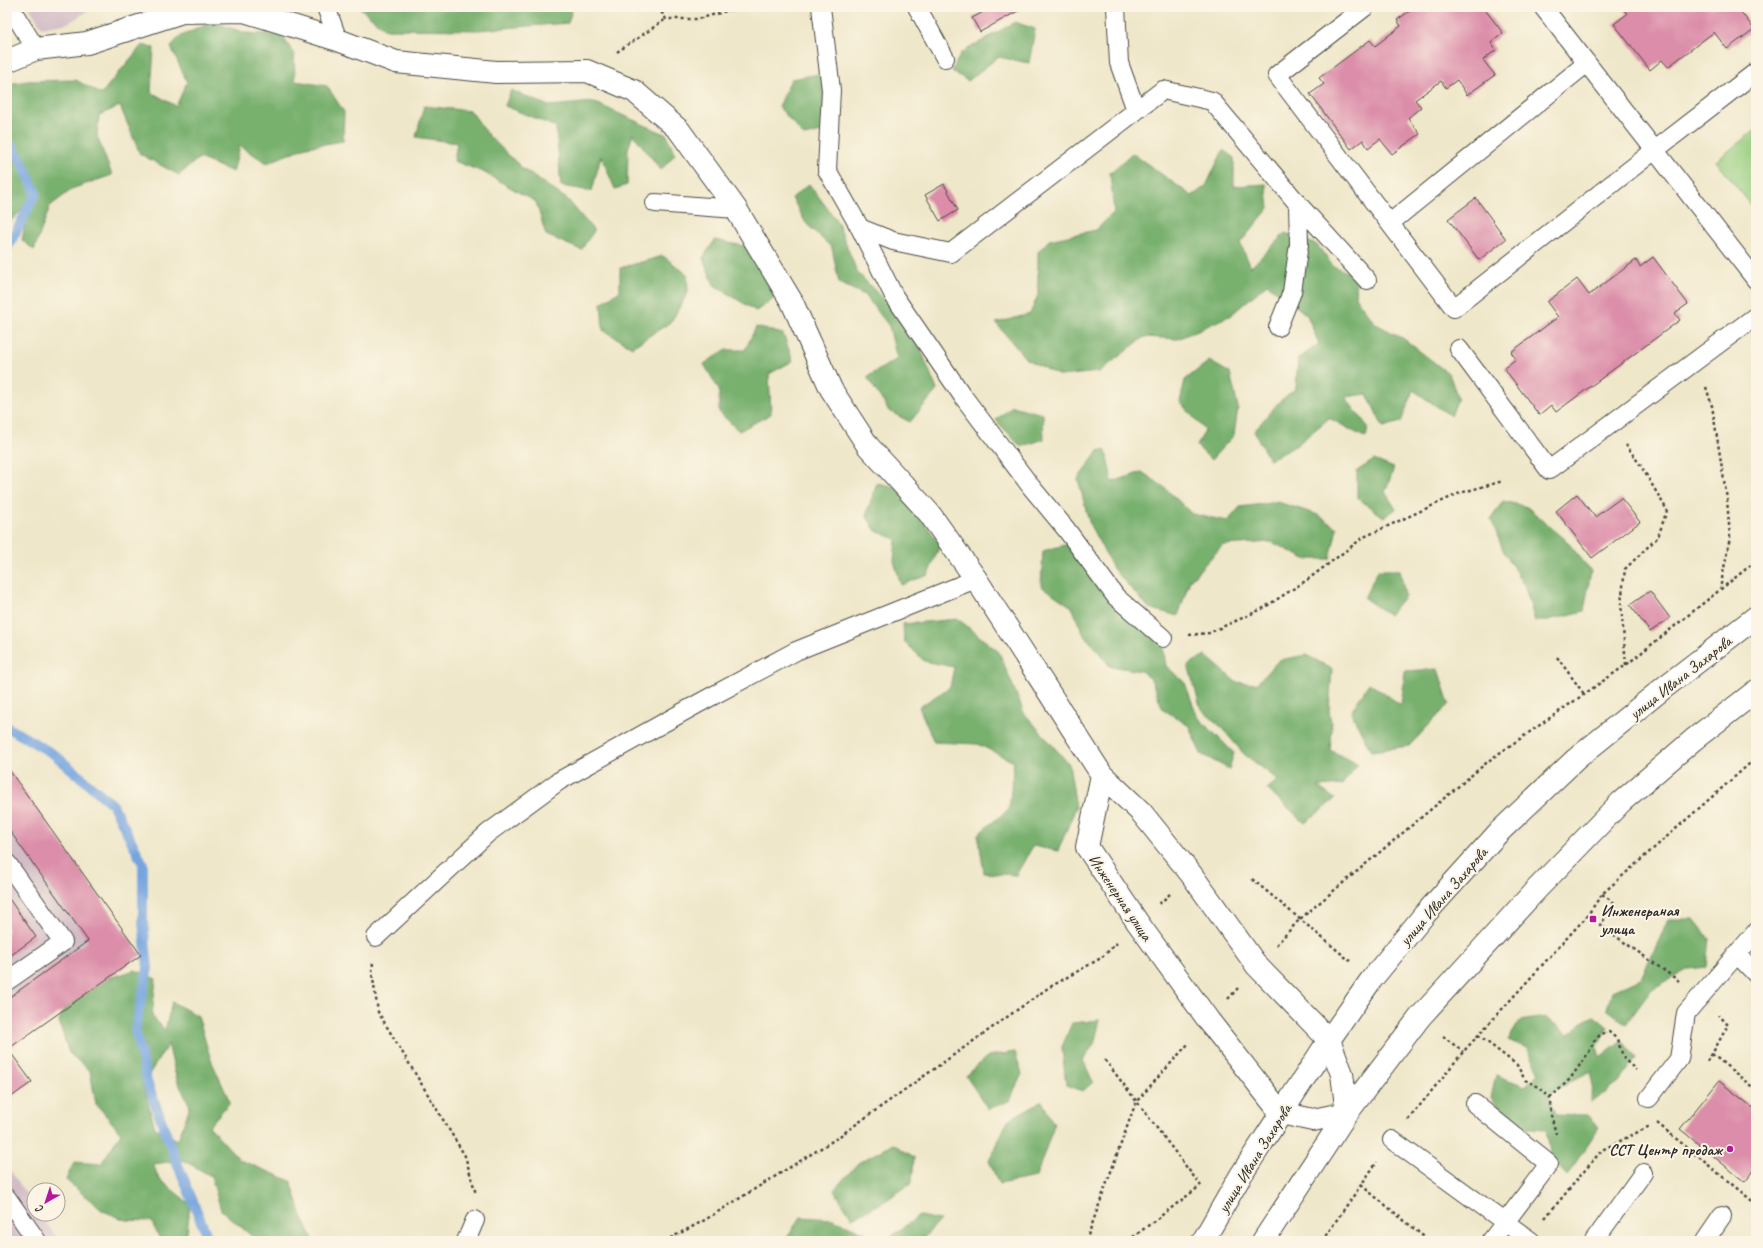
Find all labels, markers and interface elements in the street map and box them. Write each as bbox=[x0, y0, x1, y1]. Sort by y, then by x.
street label: улица Ивана Захарова bbox=[1625, 631, 1737, 725]
street label: улица Ивана Захарова bbox=[1395, 842, 1493, 951]
street label: Инженерная улица bbox=[1084, 850, 1157, 946]
place label: Инженераная улица bbox=[1599, 901, 1680, 939]
marker: Инженераная улица bbox=[1588, 914, 1598, 924]
street label: улица Ивана Захарова bbox=[1213, 1099, 1297, 1217]
place label: CCТ Центр продаж bbox=[1609, 1140, 1724, 1160]
marker: CCТ Центр продаж bbox=[1725, 1144, 1735, 1154]
north arrow bbox=[26, 1182, 66, 1222]
text: С bbox=[32, 1202, 46, 1217]

